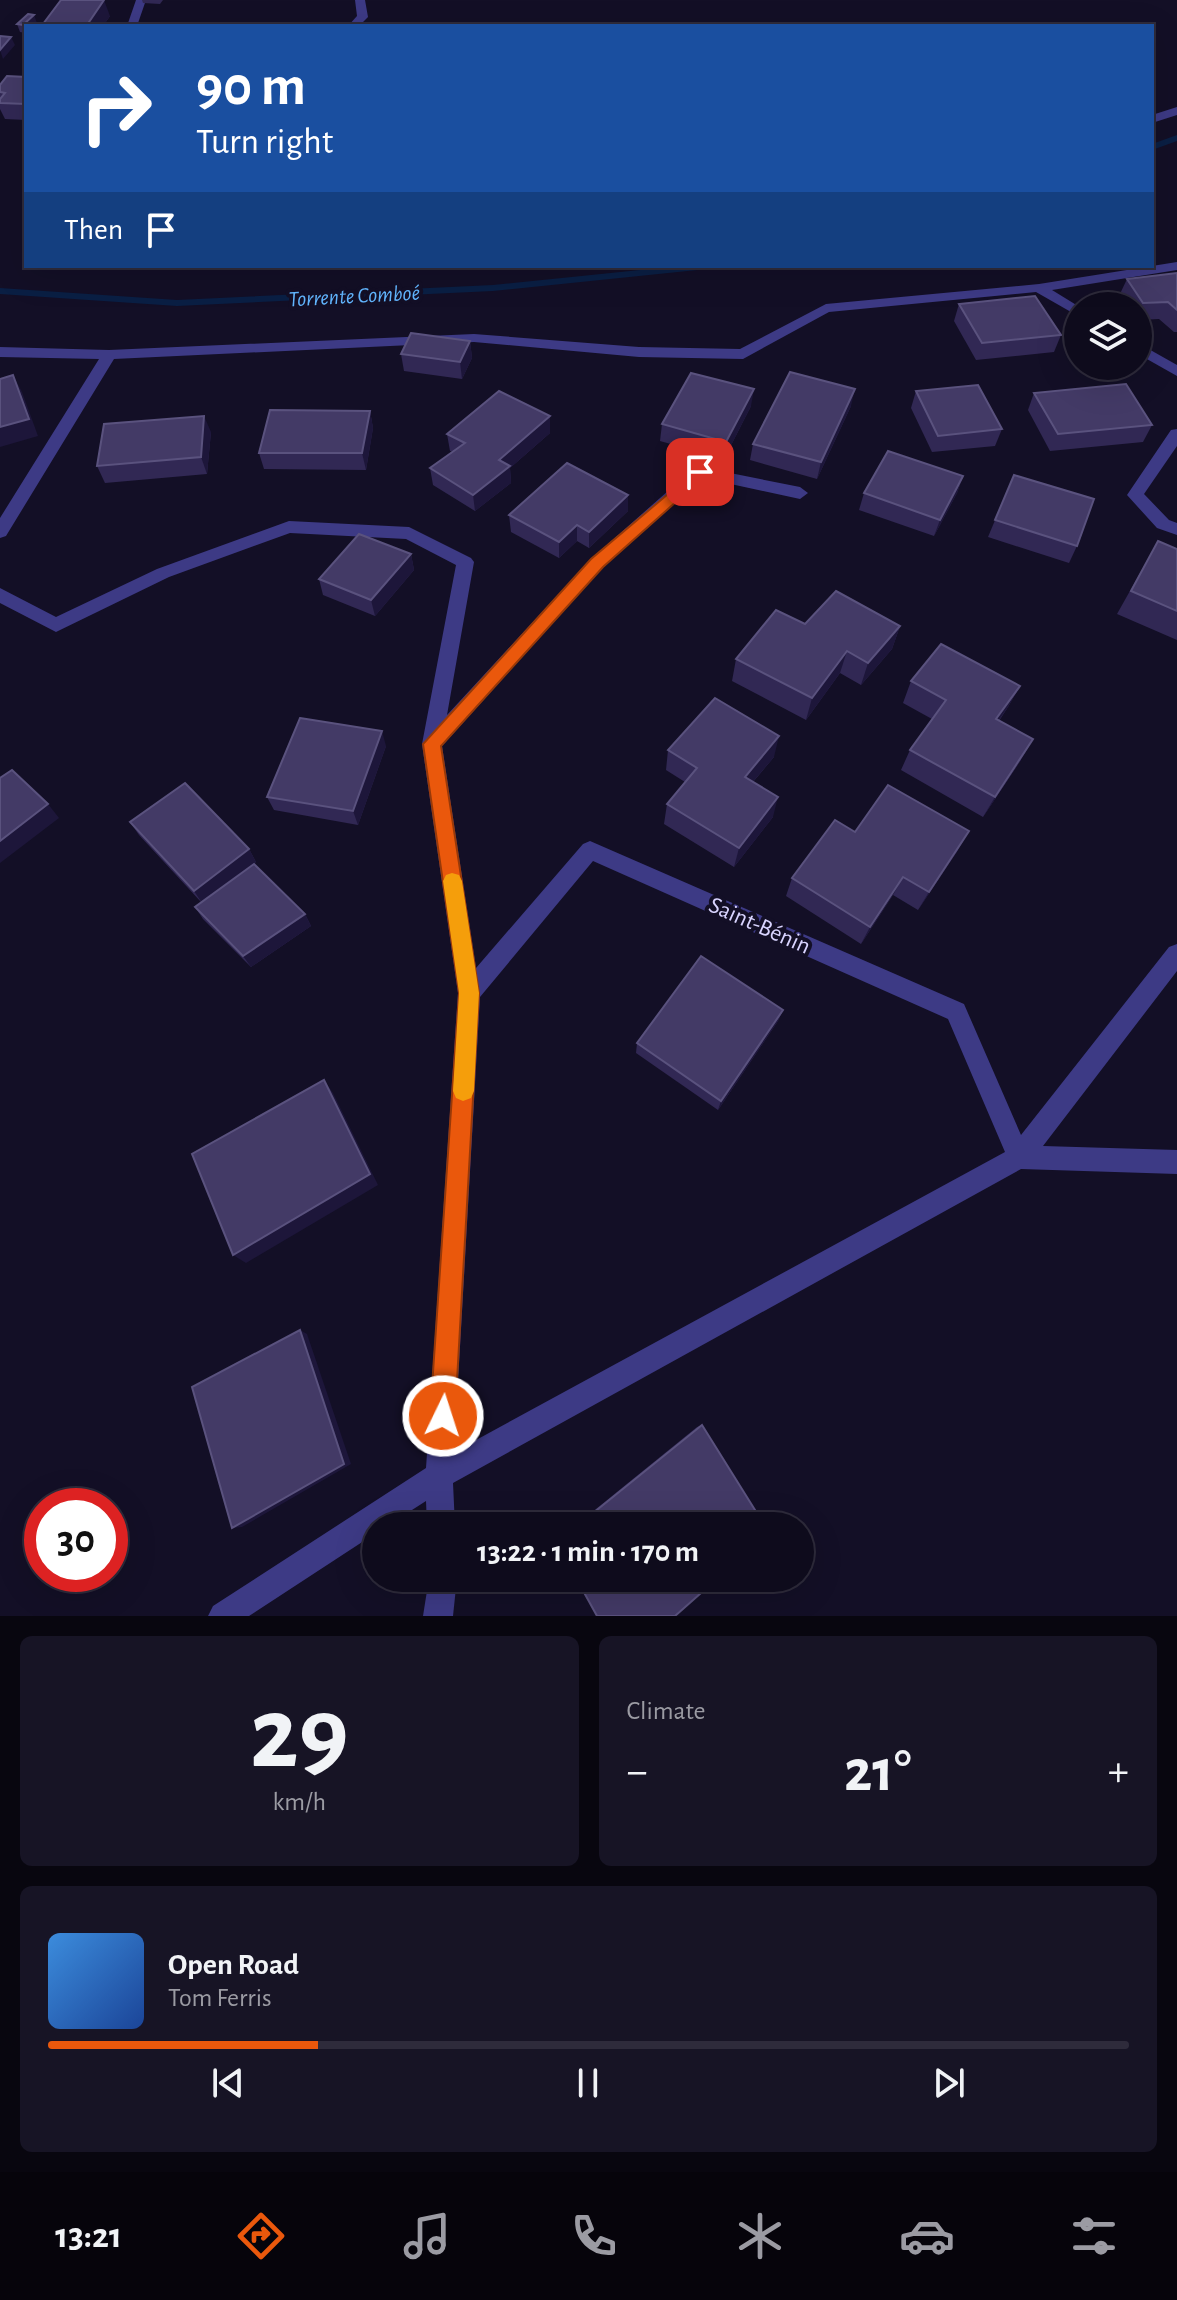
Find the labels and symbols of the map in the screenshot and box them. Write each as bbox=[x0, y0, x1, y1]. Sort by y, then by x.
water label: Torrente Comboé bbox=[288, 282, 420, 310]
pin bbox=[666, 438, 734, 506]
street label: Saint-Bénin bbox=[705, 893, 814, 959]
position arrow bbox=[401, 1374, 485, 1458]
speed limit sign: 30 bbox=[24, 1488, 128, 1592]

